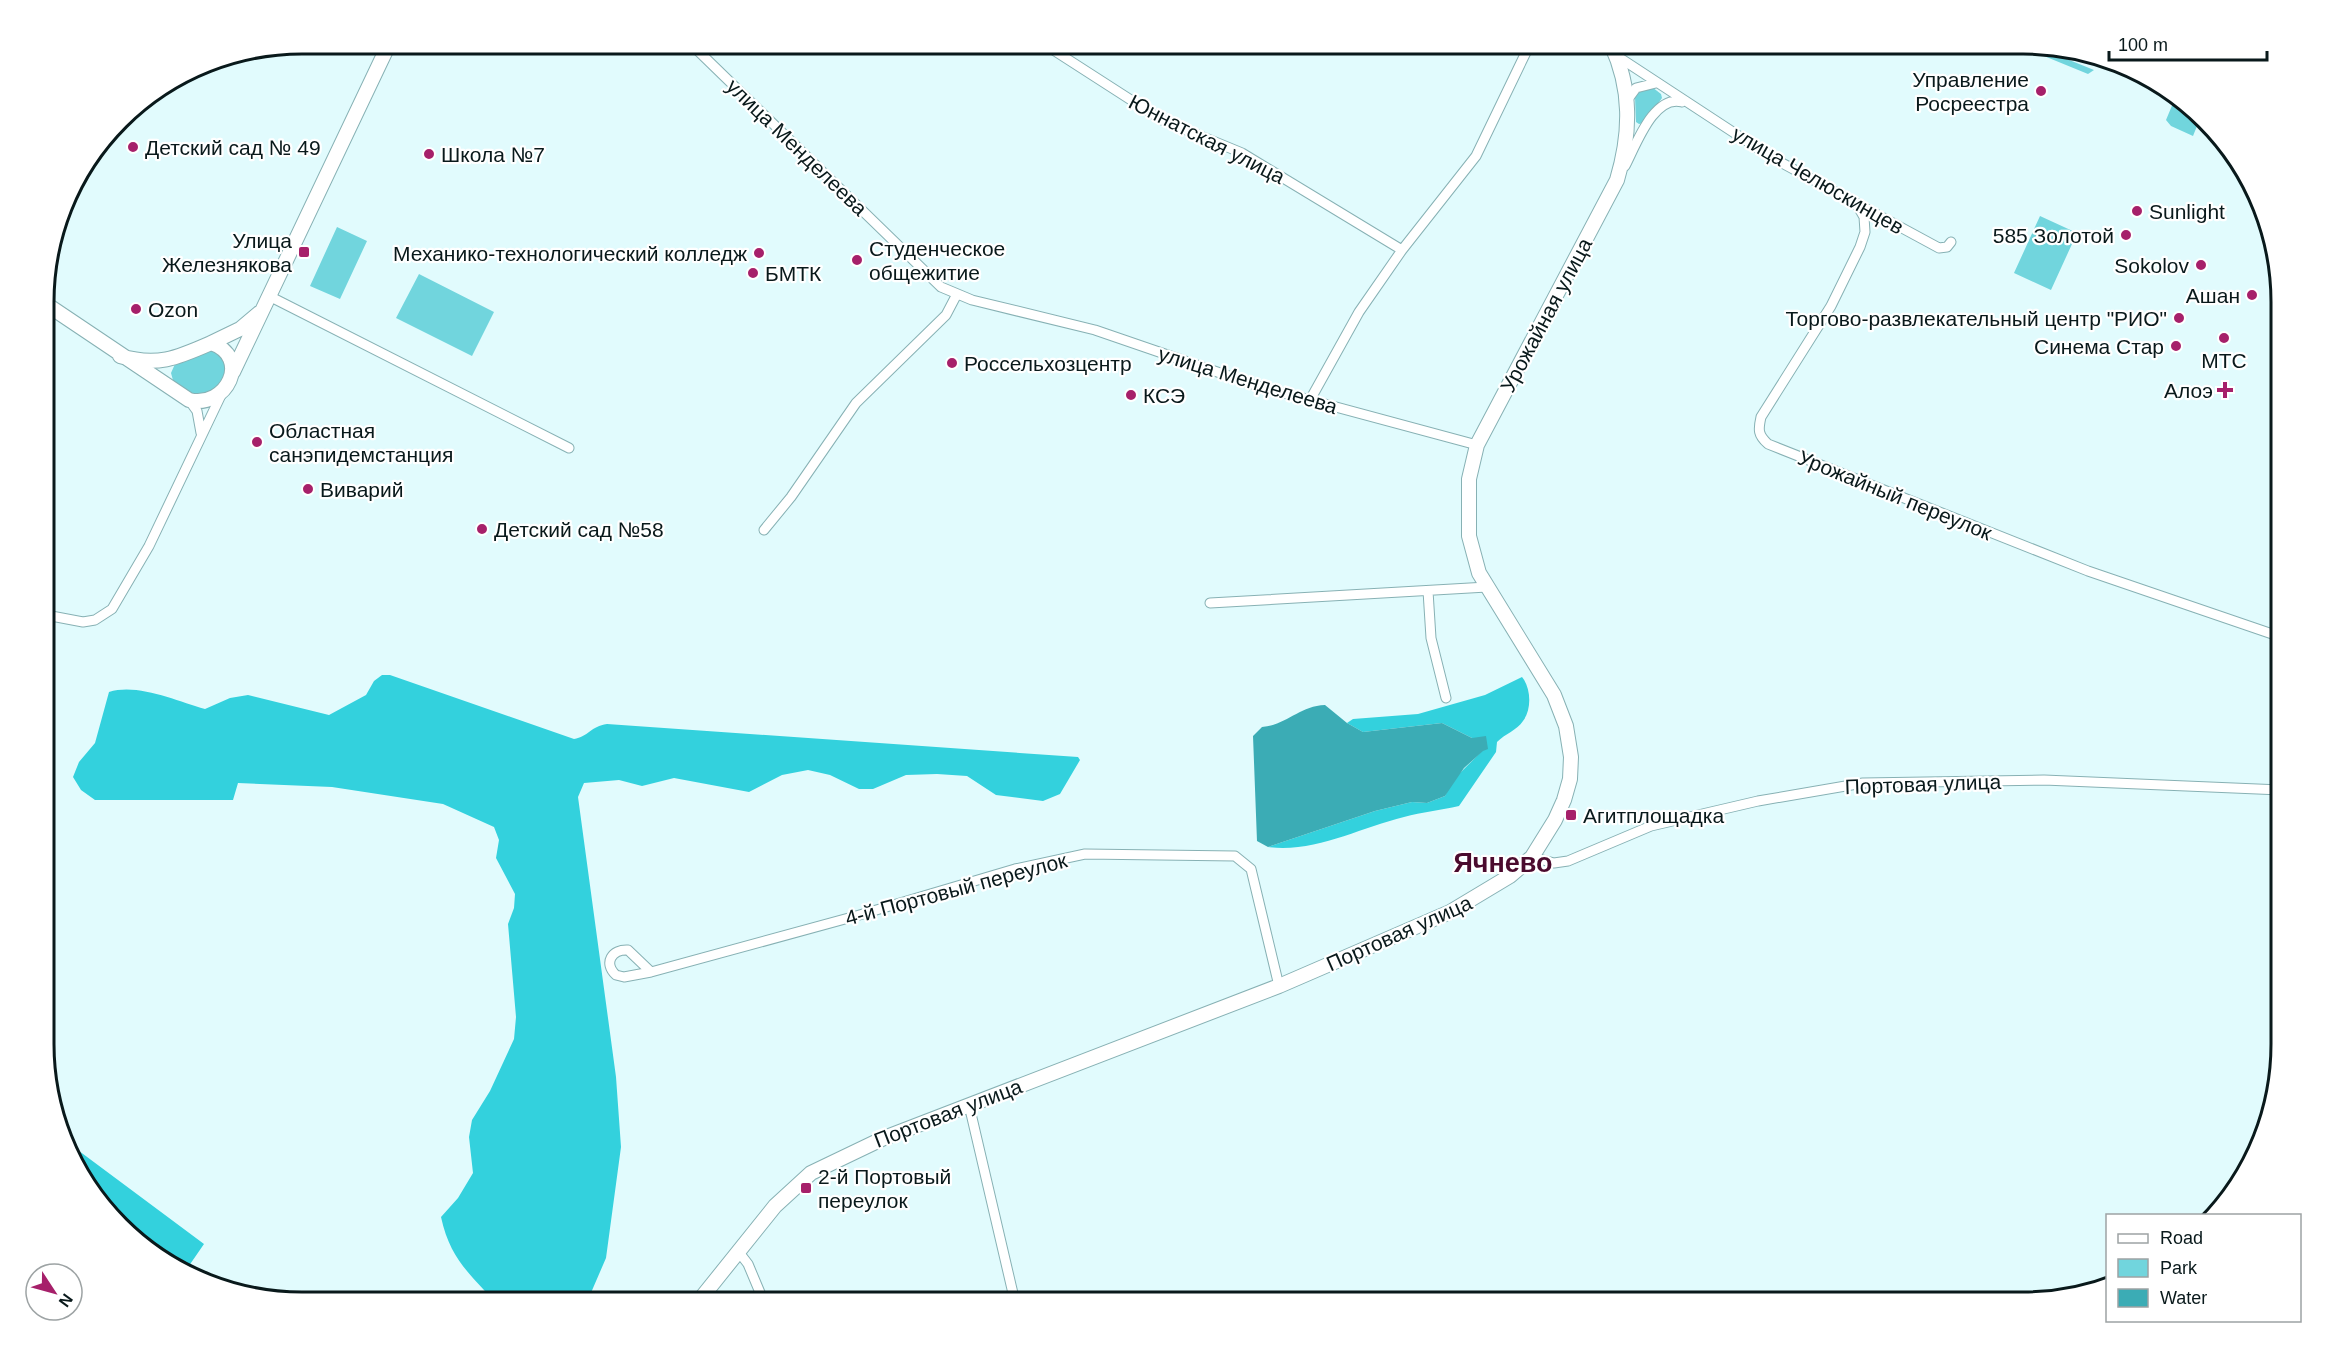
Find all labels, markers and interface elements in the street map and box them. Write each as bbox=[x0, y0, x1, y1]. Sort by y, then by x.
scale bar bbox=[2109, 24, 2266, 62]
text: 100 m bbox=[2118, 35, 2168, 55]
place label: Управление Росреестра bbox=[1912, 68, 2029, 115]
street label: улица Менделеева bbox=[722, 74, 872, 220]
marker: Управление Росреестра bbox=[2034, 84, 2048, 98]
street label: Юннатская улица bbox=[1125, 90, 1289, 188]
street label: улица Челюскинцев bbox=[1728, 121, 1908, 239]
place label: Детский сад № 49 bbox=[145, 136, 321, 159]
marker: Детский сад № 49 bbox=[126, 140, 140, 154]
place label: Школа №7 bbox=[441, 143, 545, 166]
marker: Школа №7 bbox=[422, 147, 436, 161]
place label: Sunlight bbox=[2149, 200, 2225, 223]
marker: Sunlight bbox=[2130, 204, 2144, 218]
place label: 585 Золотой bbox=[1993, 224, 2114, 247]
marker: 585 Золотой bbox=[2119, 228, 2133, 242]
place label: Улица Железнякова bbox=[162, 229, 292, 276]
street label: Урожайная улица bbox=[1496, 234, 1596, 396]
place label: Студенческое общежитие bbox=[869, 237, 1005, 284]
place label: Механико-технологический колледж bbox=[393, 242, 747, 265]
marker: Улица Железнякова bbox=[297, 245, 311, 259]
marker: Механико-технологический колледж bbox=[752, 246, 766, 260]
marker: Студенческое общежитие bbox=[850, 253, 864, 267]
place label: Sokolov bbox=[2114, 254, 2189, 277]
marker: Sokolov bbox=[2194, 258, 2208, 272]
place label: БМТК bbox=[765, 262, 822, 285]
marker: БМТК bbox=[746, 266, 760, 280]
place label: Ашан bbox=[2186, 284, 2240, 307]
marker: Ашан bbox=[2245, 288, 2259, 302]
place label: Ozon bbox=[148, 298, 198, 321]
marker: Ozon bbox=[129, 302, 143, 316]
place label: Торгово-развлекательный центр "РИО" bbox=[1785, 307, 2167, 330]
marker: Торгово-развлекательный центр "РИО" bbox=[2172, 311, 2186, 325]
marker: МТС bbox=[2217, 331, 2231, 345]
place label: Синема Стар bbox=[2034, 335, 2164, 358]
marker: Синема Стар bbox=[2169, 339, 2183, 353]
street label: улица Менделеева bbox=[1156, 342, 1341, 418]
place label: МТС bbox=[2201, 349, 2247, 372]
place label: Россельхозцентр bbox=[964, 352, 1132, 375]
marker: Россельхозцентр bbox=[945, 356, 959, 370]
place label: Алоэ bbox=[2164, 379, 2213, 402]
marker: Алоэ bbox=[2218, 383, 2232, 397]
place label: КСЭ bbox=[1143, 384, 1185, 407]
marker: КСЭ bbox=[1124, 388, 1138, 402]
place label: Областная санэпидемстанция bbox=[269, 419, 453, 466]
marker: Областная санэпидемстанция bbox=[250, 435, 264, 449]
street label: Урожайный переулок bbox=[1795, 446, 1996, 545]
place label: Виварий bbox=[320, 478, 403, 501]
marker: Виварий bbox=[301, 482, 315, 496]
place label: Детский сад №58 bbox=[494, 518, 664, 541]
marker: Детский сад №58 bbox=[475, 522, 489, 536]
street label: Портовая улица bbox=[1844, 770, 2002, 798]
place label: Агитплощадка bbox=[1583, 804, 1724, 827]
marker: Агитплощадка bbox=[1564, 808, 1578, 822]
street label: 4-й Портовый переулок bbox=[843, 848, 1070, 930]
district label: Ячнево bbox=[1453, 848, 1553, 878]
street label: Портовая улица bbox=[1323, 891, 1475, 975]
street label: Портовая улица bbox=[871, 1074, 1026, 1152]
place label: 2-й Портовый переулок bbox=[818, 1165, 951, 1212]
marker: 2-й Портовый переулок bbox=[799, 1181, 813, 1195]
legend bbox=[2106, 1214, 2301, 1322]
text: Road bbox=[2160, 1228, 2203, 1248]
text: Park bbox=[2160, 1258, 2198, 1278]
north arrow bbox=[24, 1262, 84, 1322]
text: Water bbox=[2160, 1288, 2207, 1308]
text: N bbox=[55, 1291, 76, 1310]

